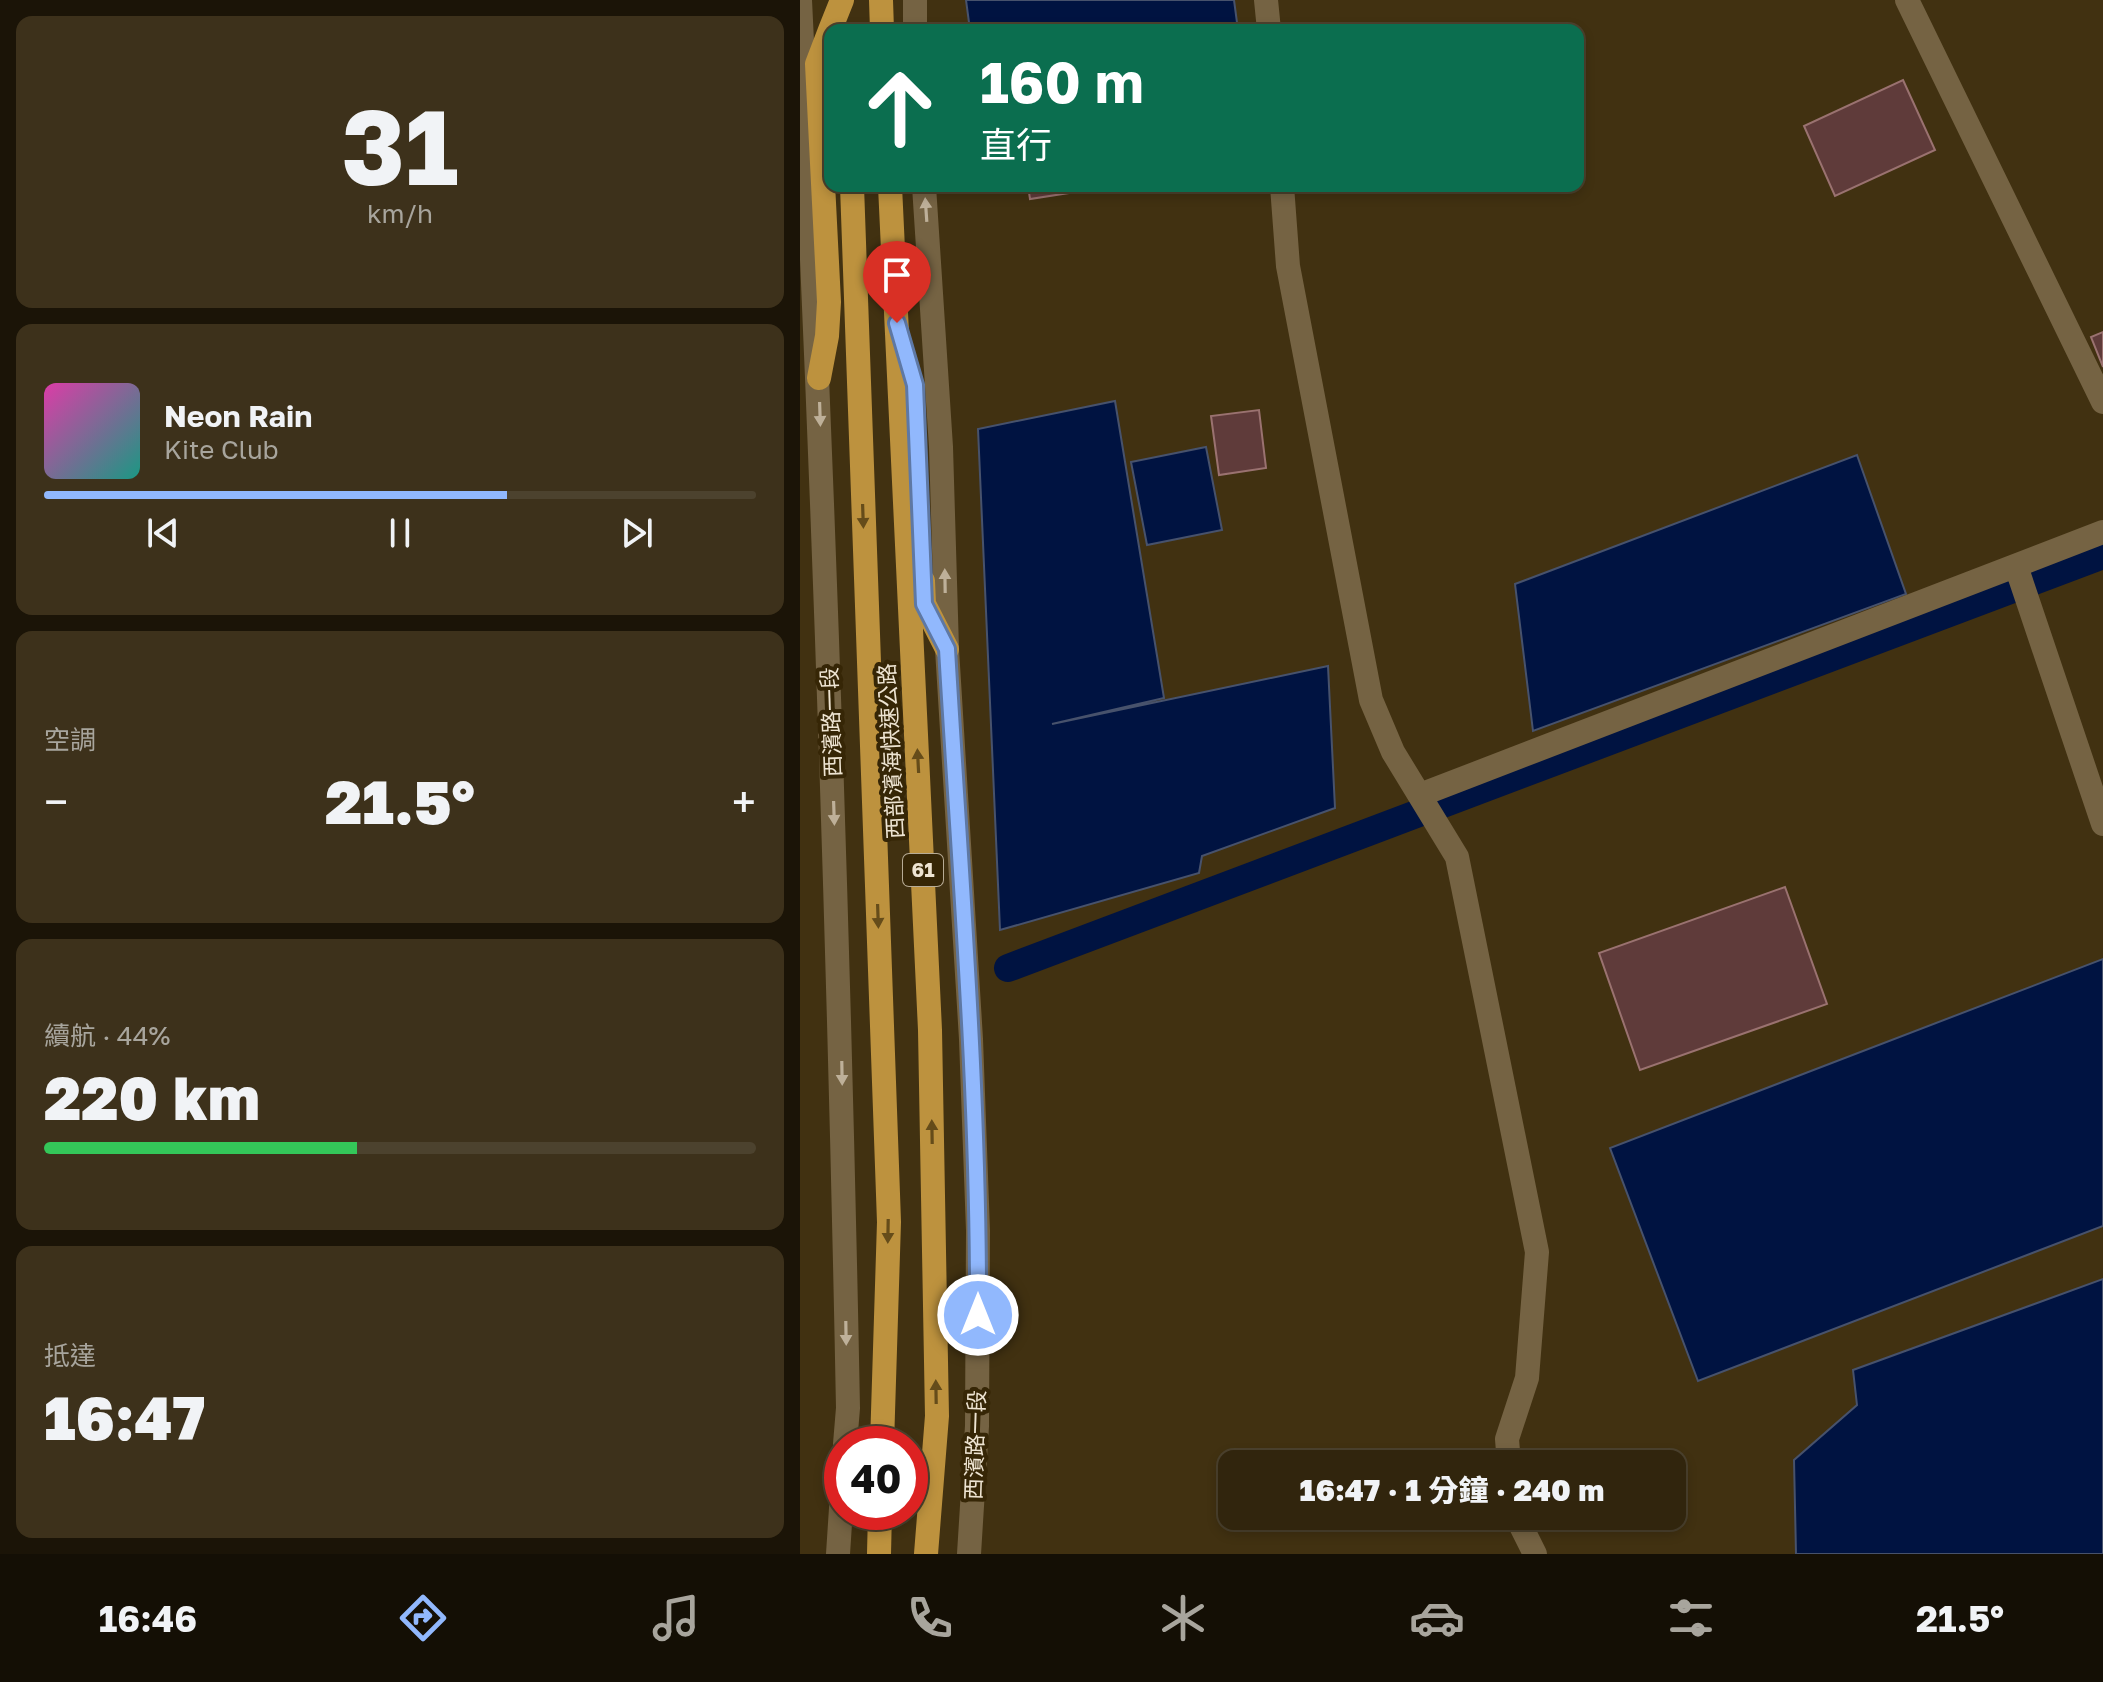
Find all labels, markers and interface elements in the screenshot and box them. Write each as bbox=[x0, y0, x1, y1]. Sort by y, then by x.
text: 160 m bbox=[980, 48, 1144, 115]
icon: ahead bbox=[848, 56, 952, 160]
text: 31 bbox=[341, 83, 459, 208]
text: 直行 bbox=[980, 123, 1052, 166]
one-way arrow bbox=[919, 197, 932, 222]
text: km/h bbox=[367, 198, 433, 229]
pin bbox=[863, 241, 931, 323]
icon: arrive bbox=[875, 253, 919, 297]
text: Neon Rain bbox=[164, 398, 312, 434]
one-way arrow bbox=[814, 402, 827, 427]
text: Kite Club bbox=[164, 434, 279, 465]
one-way arrow bbox=[857, 504, 870, 529]
icon: previous bbox=[141, 511, 185, 555]
icon: pause bbox=[378, 511, 422, 555]
icon: next bbox=[615, 511, 659, 555]
one-way arrow bbox=[938, 568, 951, 593]
street label: 西部濱海快速公路 bbox=[872, 662, 909, 840]
street label: 西濱路一段 bbox=[815, 667, 846, 777]
text: 空調 bbox=[44, 724, 96, 755]
one-way arrow bbox=[911, 748, 924, 773]
text: 21.5° bbox=[325, 765, 475, 837]
text: − bbox=[44, 775, 68, 828]
text: + bbox=[732, 775, 756, 828]
one-way arrow bbox=[827, 801, 840, 826]
road number: 61 bbox=[903, 854, 943, 886]
one-way arrow bbox=[871, 904, 884, 929]
text: 續航 · 44% bbox=[44, 1020, 170, 1051]
text: 220 km bbox=[44, 1061, 260, 1133]
one-way arrow bbox=[835, 1061, 848, 1086]
one-way arrow bbox=[926, 1119, 938, 1144]
one-way arrow bbox=[882, 1219, 895, 1244]
position arrow bbox=[936, 1273, 1020, 1357]
one-way arrow bbox=[840, 1321, 853, 1346]
text: 抵達 bbox=[44, 1340, 96, 1371]
one-way arrow bbox=[930, 1379, 943, 1404]
text: 16:47 bbox=[44, 1381, 205, 1453]
street label: 西濱路一段 bbox=[959, 1390, 990, 1500]
speed limit sign: 40 bbox=[824, 1426, 928, 1530]
text: 16:47 · 1 分鐘 · 240 m bbox=[1300, 1472, 1604, 1508]
icon: directions bbox=[395, 1590, 451, 1646]
icon: music bbox=[648, 1590, 704, 1646]
icon: phone bbox=[902, 1590, 958, 1646]
icon: climate bbox=[1155, 1590, 1211, 1646]
icon: car bbox=[1409, 1590, 1465, 1646]
icon: filters bbox=[1663, 1590, 1719, 1646]
text: 16:46 bbox=[99, 1597, 197, 1640]
text: 21.5° bbox=[1916, 1597, 2004, 1640]

